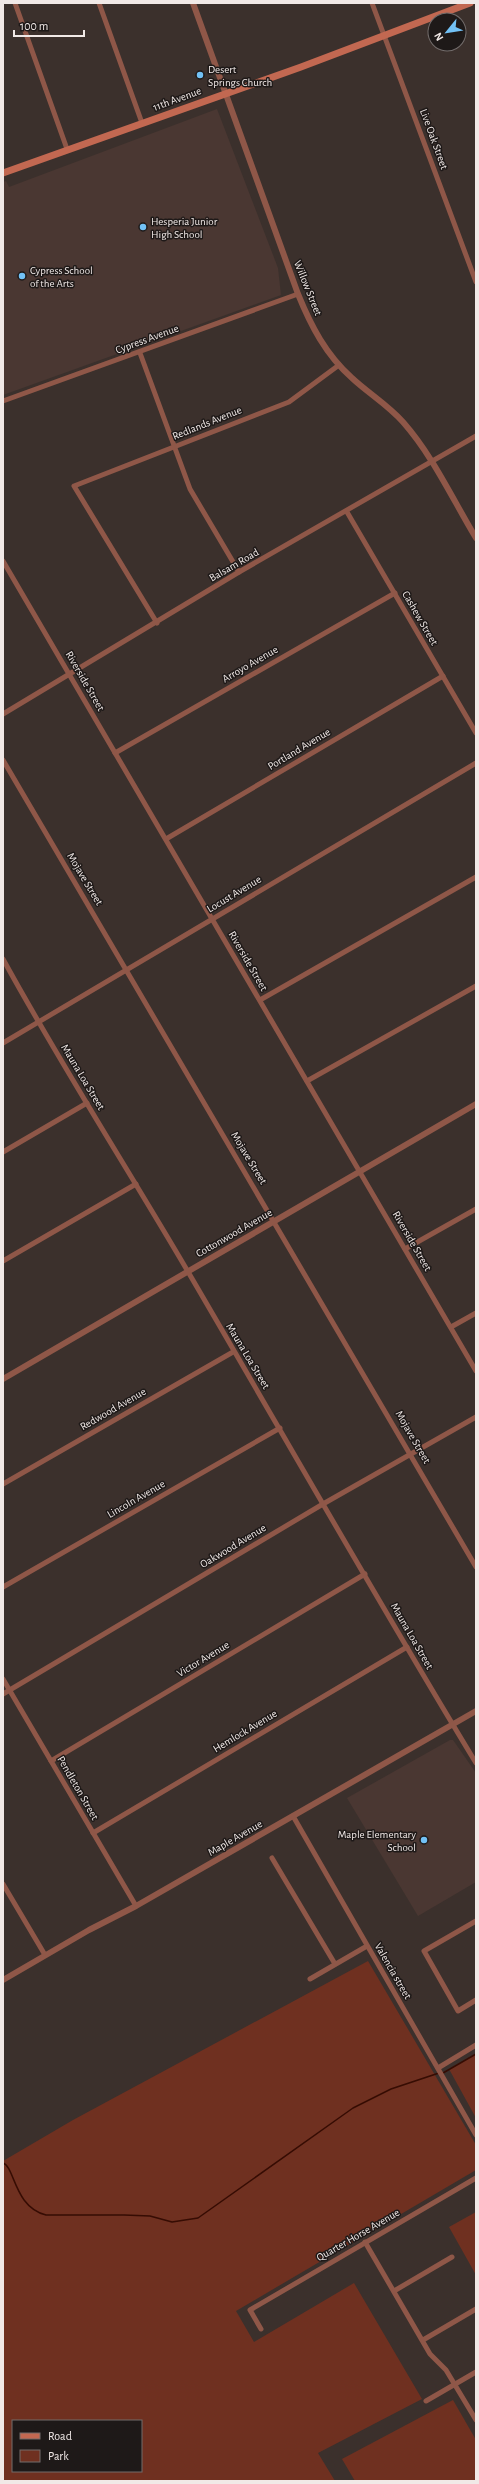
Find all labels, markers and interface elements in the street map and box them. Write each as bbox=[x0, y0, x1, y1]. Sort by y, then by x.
scale bar bbox=[14, 12, 84, 38]
north arrow bbox=[427, 12, 467, 52]
text: 100 m bbox=[20, 20, 48, 32]
text: N bbox=[432, 31, 445, 43]
place label: Desert Springs Church bbox=[208, 64, 272, 88]
marker: Desert Springs Church bbox=[195, 70, 205, 80]
street label: 11th Avenue bbox=[151, 85, 203, 113]
street label: Live Oak Street bbox=[418, 107, 450, 171]
place label: Hesperia Junior High School bbox=[151, 216, 218, 240]
marker: Hesperia Junior High School bbox=[138, 222, 148, 232]
street label: Willow Street bbox=[292, 259, 324, 318]
place label: Cypress School of the Arts bbox=[30, 265, 93, 289]
marker: Cypress School of the Arts bbox=[17, 271, 27, 281]
street label: Cypress Avenue bbox=[114, 322, 180, 356]
street label: Redlands Avenue bbox=[171, 404, 243, 442]
street label: Balsam Road bbox=[207, 546, 261, 584]
street label: Cashew Street bbox=[400, 589, 440, 647]
street label: Arroyo Avenue bbox=[220, 644, 280, 684]
street label: Riverside Street bbox=[63, 649, 107, 713]
street label: Portland Avenue bbox=[266, 726, 332, 772]
street label: Mojave Street bbox=[65, 851, 105, 908]
street label: Locust Avenue bbox=[205, 874, 263, 914]
street label: Riverside Street bbox=[226, 929, 270, 993]
street label: Mauna Loa Street bbox=[59, 1042, 107, 1112]
street label: Mojave Street bbox=[229, 1130, 269, 1187]
street label: Cottonwood Avenue bbox=[194, 1207, 274, 1259]
street label: Riverside Street bbox=[390, 1209, 434, 1273]
street label: Mauna Loa Street bbox=[224, 1321, 272, 1391]
street label: Redwood Avenue bbox=[78, 1386, 148, 1432]
street label: Mojave Street bbox=[393, 1409, 433, 1466]
street label: Lincoln Avenue bbox=[105, 1478, 167, 1520]
street label: Oakwood Avenue bbox=[198, 1522, 268, 1570]
street label: Mauna Loa Street bbox=[389, 1601, 436, 1671]
street label: Victor Avenue bbox=[175, 1639, 231, 1679]
street label: Hemlock Avenue bbox=[211, 1708, 279, 1754]
street label: Pendleton Street bbox=[55, 1754, 101, 1822]
street label: Maple Avenue bbox=[206, 1818, 264, 1858]
place label: Maple Elementary School bbox=[338, 1829, 416, 1853]
marker: Maple Elementary School bbox=[419, 1835, 429, 1845]
street label: Valencia street bbox=[373, 1941, 414, 2001]
street label: Quarter Horse Avenue bbox=[314, 2207, 402, 2263]
legend bbox=[12, 2420, 142, 2472]
text: Road bbox=[48, 2430, 72, 2442]
text: Park bbox=[48, 2450, 69, 2462]

